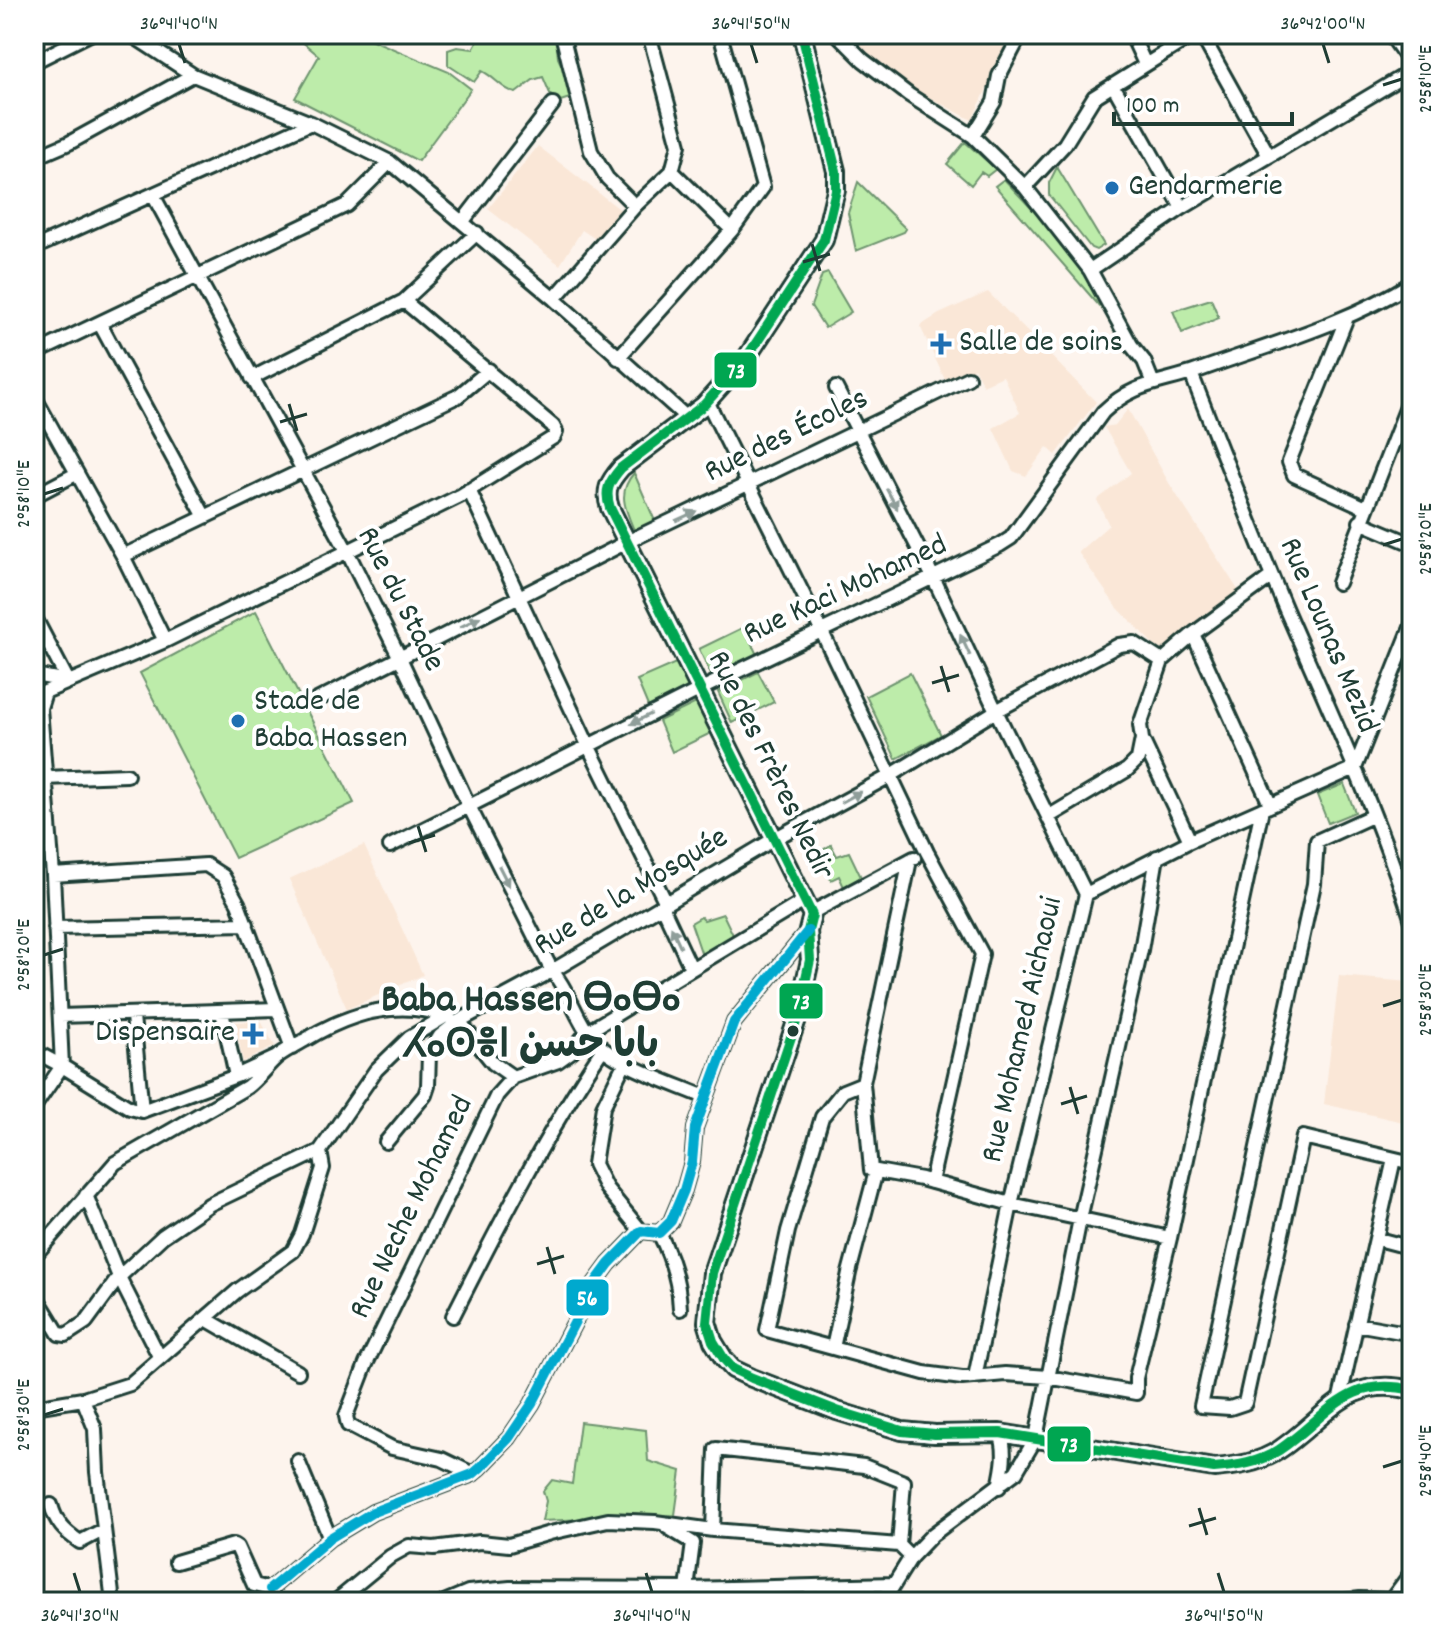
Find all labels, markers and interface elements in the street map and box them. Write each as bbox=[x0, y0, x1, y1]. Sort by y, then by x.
text: 36°41'40"N bbox=[140, 11, 218, 39]
text: 36°41'50"N bbox=[712, 11, 790, 39]
text: 36°42'00"N bbox=[1281, 11, 1365, 39]
text: 2°58'10"E bbox=[1413, 45, 1441, 113]
scale bar bbox=[1114, 76, 1292, 126]
text: 100 m bbox=[1126, 90, 1179, 124]
place label: Gendarmerie bbox=[1128, 165, 1283, 211]
marker: Gendarmerie bbox=[1103, 179, 1121, 197]
place label: Salle de soins bbox=[959, 321, 1123, 367]
marker: Salle de soins bbox=[930, 333, 952, 355]
line badge: 73 bbox=[713, 351, 758, 389]
text: 73 bbox=[727, 358, 745, 389]
street label: Rue des Écoles bbox=[697, 377, 877, 497]
text: 2°58'10"E bbox=[11, 460, 39, 528]
one-way arrow bbox=[886, 488, 899, 511]
text: 2°58'20"E bbox=[1413, 503, 1441, 575]
one-way arrow bbox=[674, 509, 698, 522]
street label: Rue du Stade bbox=[343, 520, 455, 680]
street label: Rue Kaci Mohamed bbox=[736, 524, 956, 658]
street label: Rue Lounas Mezid bbox=[1265, 531, 1389, 741]
one-way arrow bbox=[458, 616, 481, 629]
one-way arrow bbox=[958, 634, 972, 657]
street label: Rue des Frères Nedir bbox=[694, 644, 845, 889]
place label: Stade de Baba Hassen bbox=[254, 680, 408, 763]
marker: Stade de Baba Hassen bbox=[229, 712, 247, 730]
one-way arrow bbox=[630, 712, 653, 725]
one-way arrow bbox=[840, 791, 862, 805]
street label: Rue de la Mosquée bbox=[526, 817, 738, 969]
one-way arrow bbox=[498, 864, 511, 887]
street label: Rue Mohamed Aichaoui bbox=[971, 892, 1077, 1167]
text: 2°58'20"E bbox=[11, 919, 39, 991]
one-way arrow bbox=[669, 925, 683, 949]
text: 2°58'30"E bbox=[1413, 964, 1441, 1036]
district label: Baba Hassen ⴱⴰⴱⴰ ⵃⴰⵙⴻⵏ بابا حسن bbox=[381, 974, 681, 1077]
line badge: 73 bbox=[778, 982, 824, 1020]
text: 73 bbox=[792, 989, 810, 1020]
place label: Dispensaire bbox=[95, 1011, 235, 1057]
marker: Dispensaire bbox=[242, 1023, 264, 1045]
unlabelled marker bbox=[785, 1023, 801, 1039]
street label: Rue Neche Mohamed bbox=[339, 1089, 487, 1327]
line badge: 56 bbox=[565, 1278, 610, 1317]
text: 56 bbox=[577, 1285, 598, 1316]
text: 2°58'30"E bbox=[11, 1379, 39, 1451]
line badge: 73 bbox=[1046, 1425, 1092, 1463]
text: 2°58'40"E bbox=[1413, 1425, 1441, 1497]
text: 73 bbox=[1060, 1432, 1078, 1463]
text: 36°41'30"N bbox=[41, 1603, 119, 1631]
text: 36°41'40"N bbox=[613, 1603, 691, 1631]
text: 36°41'50"N bbox=[1185, 1603, 1263, 1631]

